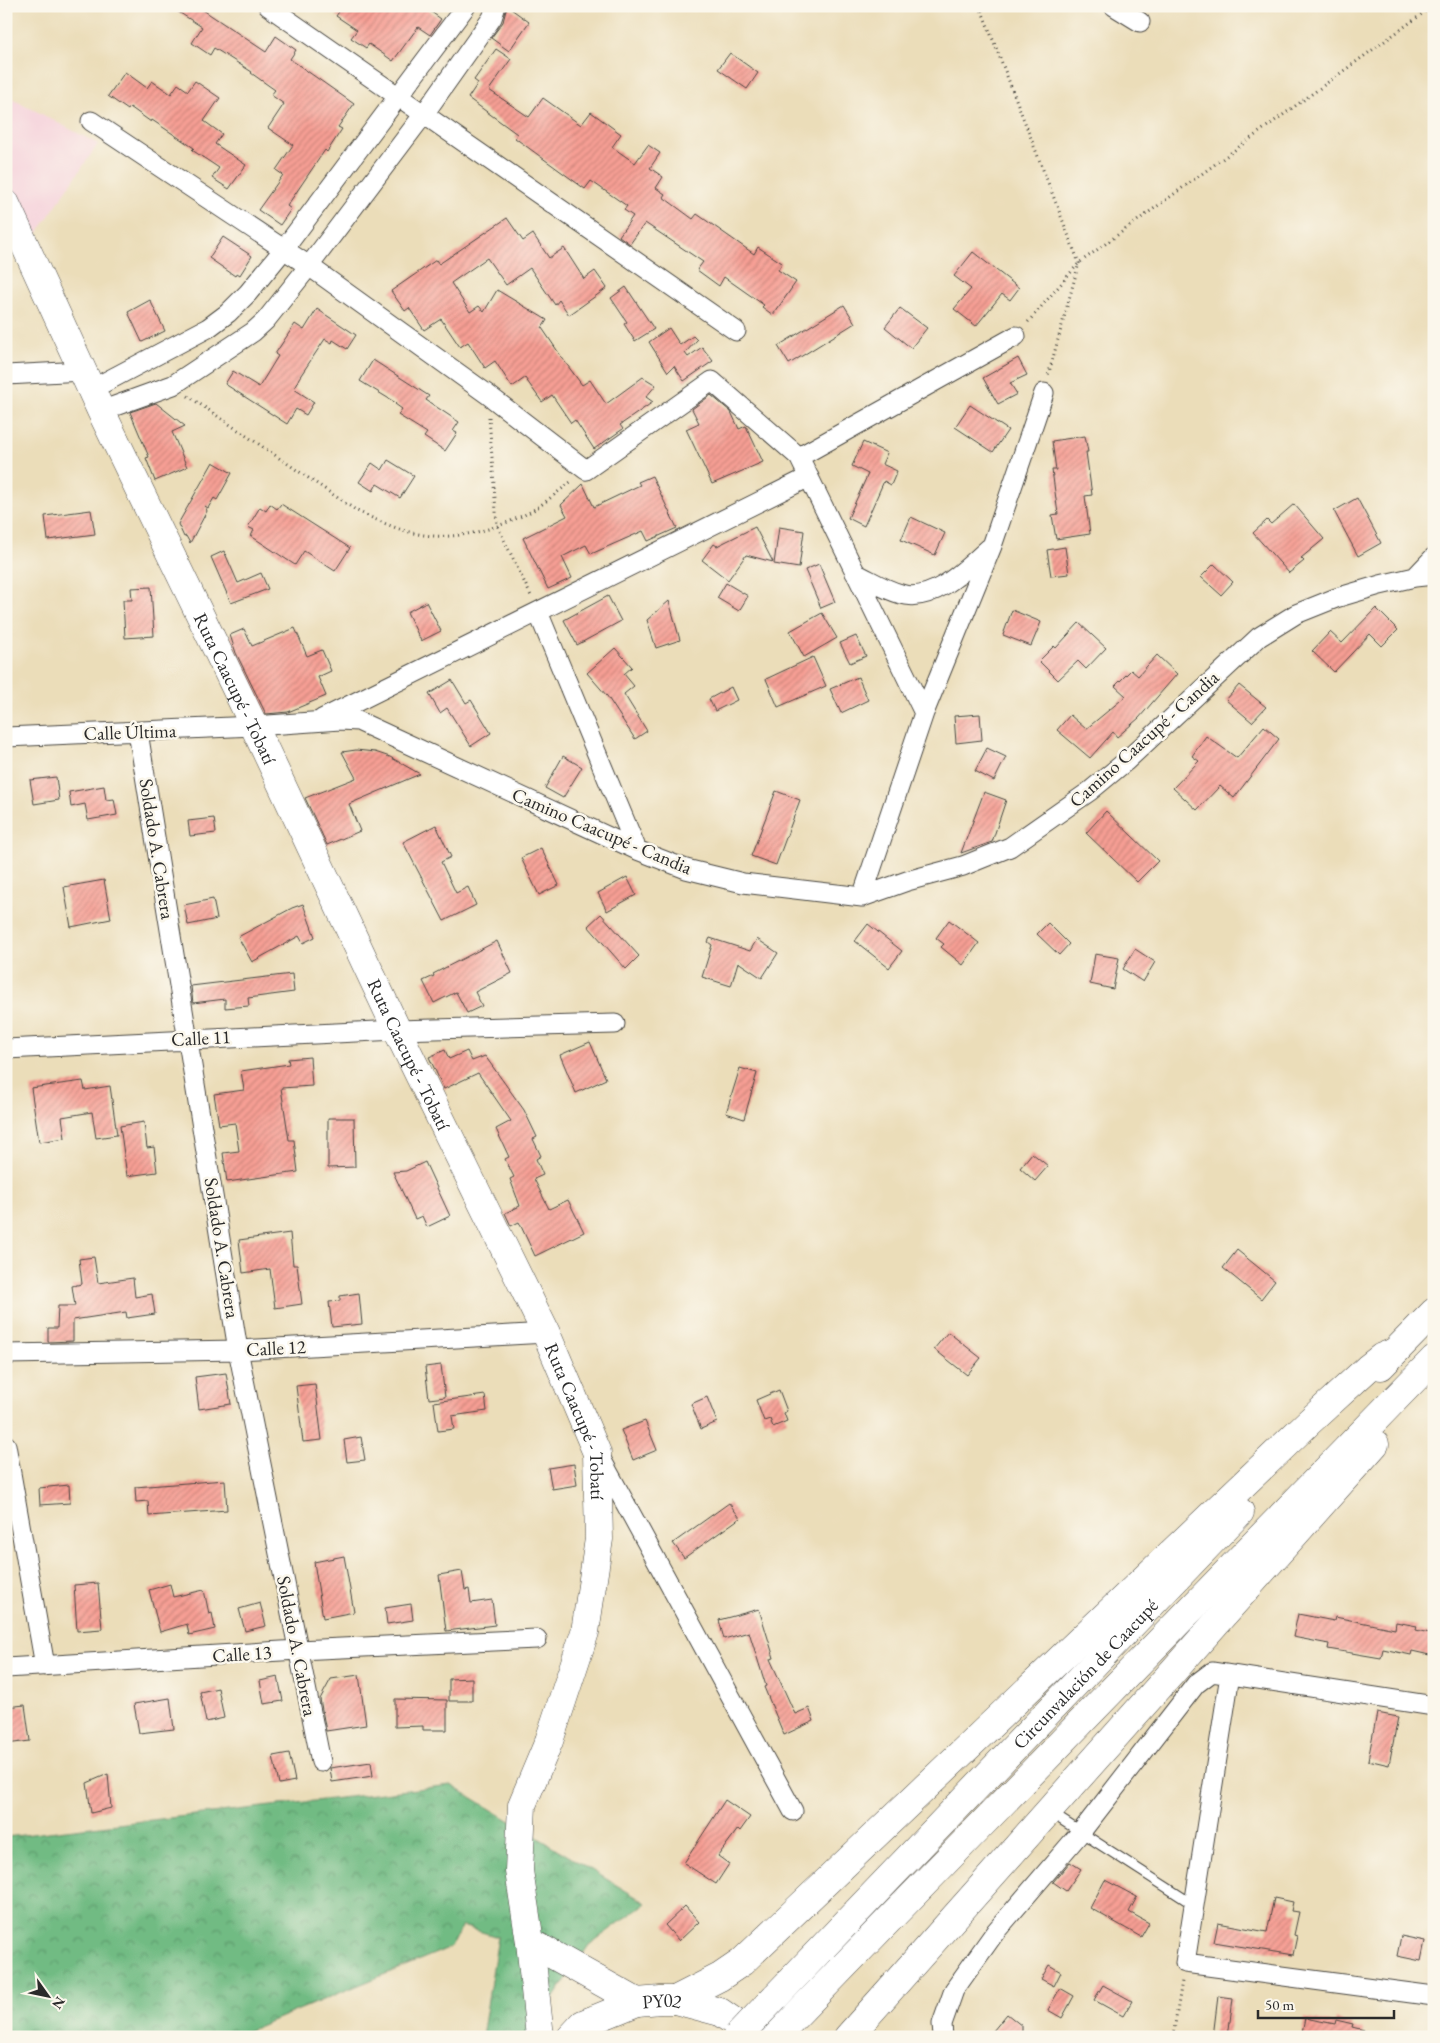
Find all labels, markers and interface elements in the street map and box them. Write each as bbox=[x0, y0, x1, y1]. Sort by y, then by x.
street label: Ruta Caacupé - Tobatí bbox=[188, 608, 283, 768]
street label: Camino Caacupé - Candia bbox=[1064, 665, 1224, 813]
street label: Calle Última bbox=[83, 718, 177, 746]
street label: Soldado A. Cabrera bbox=[134, 777, 181, 922]
street label: Camino Caacupé - Candia bbox=[508, 782, 696, 880]
street label: Ruta Caacupé - Tobatí bbox=[362, 974, 457, 1134]
street label: Calle 11 bbox=[171, 1024, 231, 1052]
street label: Soldado A. Cabrera bbox=[199, 1176, 246, 1321]
street label: Calle 12 bbox=[246, 1334, 306, 1362]
street label: Ruta Caacupé - Tobatí bbox=[539, 1339, 611, 1500]
street label: Soldado A. Cabrera bbox=[271, 1574, 323, 1719]
street label: Circunvalación de Caacupé bbox=[1007, 1593, 1163, 1754]
street label: Calle 13 bbox=[211, 1639, 273, 1669]
north arrow bbox=[22, 1970, 72, 2020]
street label: PY02 bbox=[641, 1987, 685, 2014]
scale bar bbox=[1258, 1988, 1394, 2020]
text: N bbox=[48, 1993, 70, 2013]
text: 50 m bbox=[1265, 1995, 1294, 2014]

